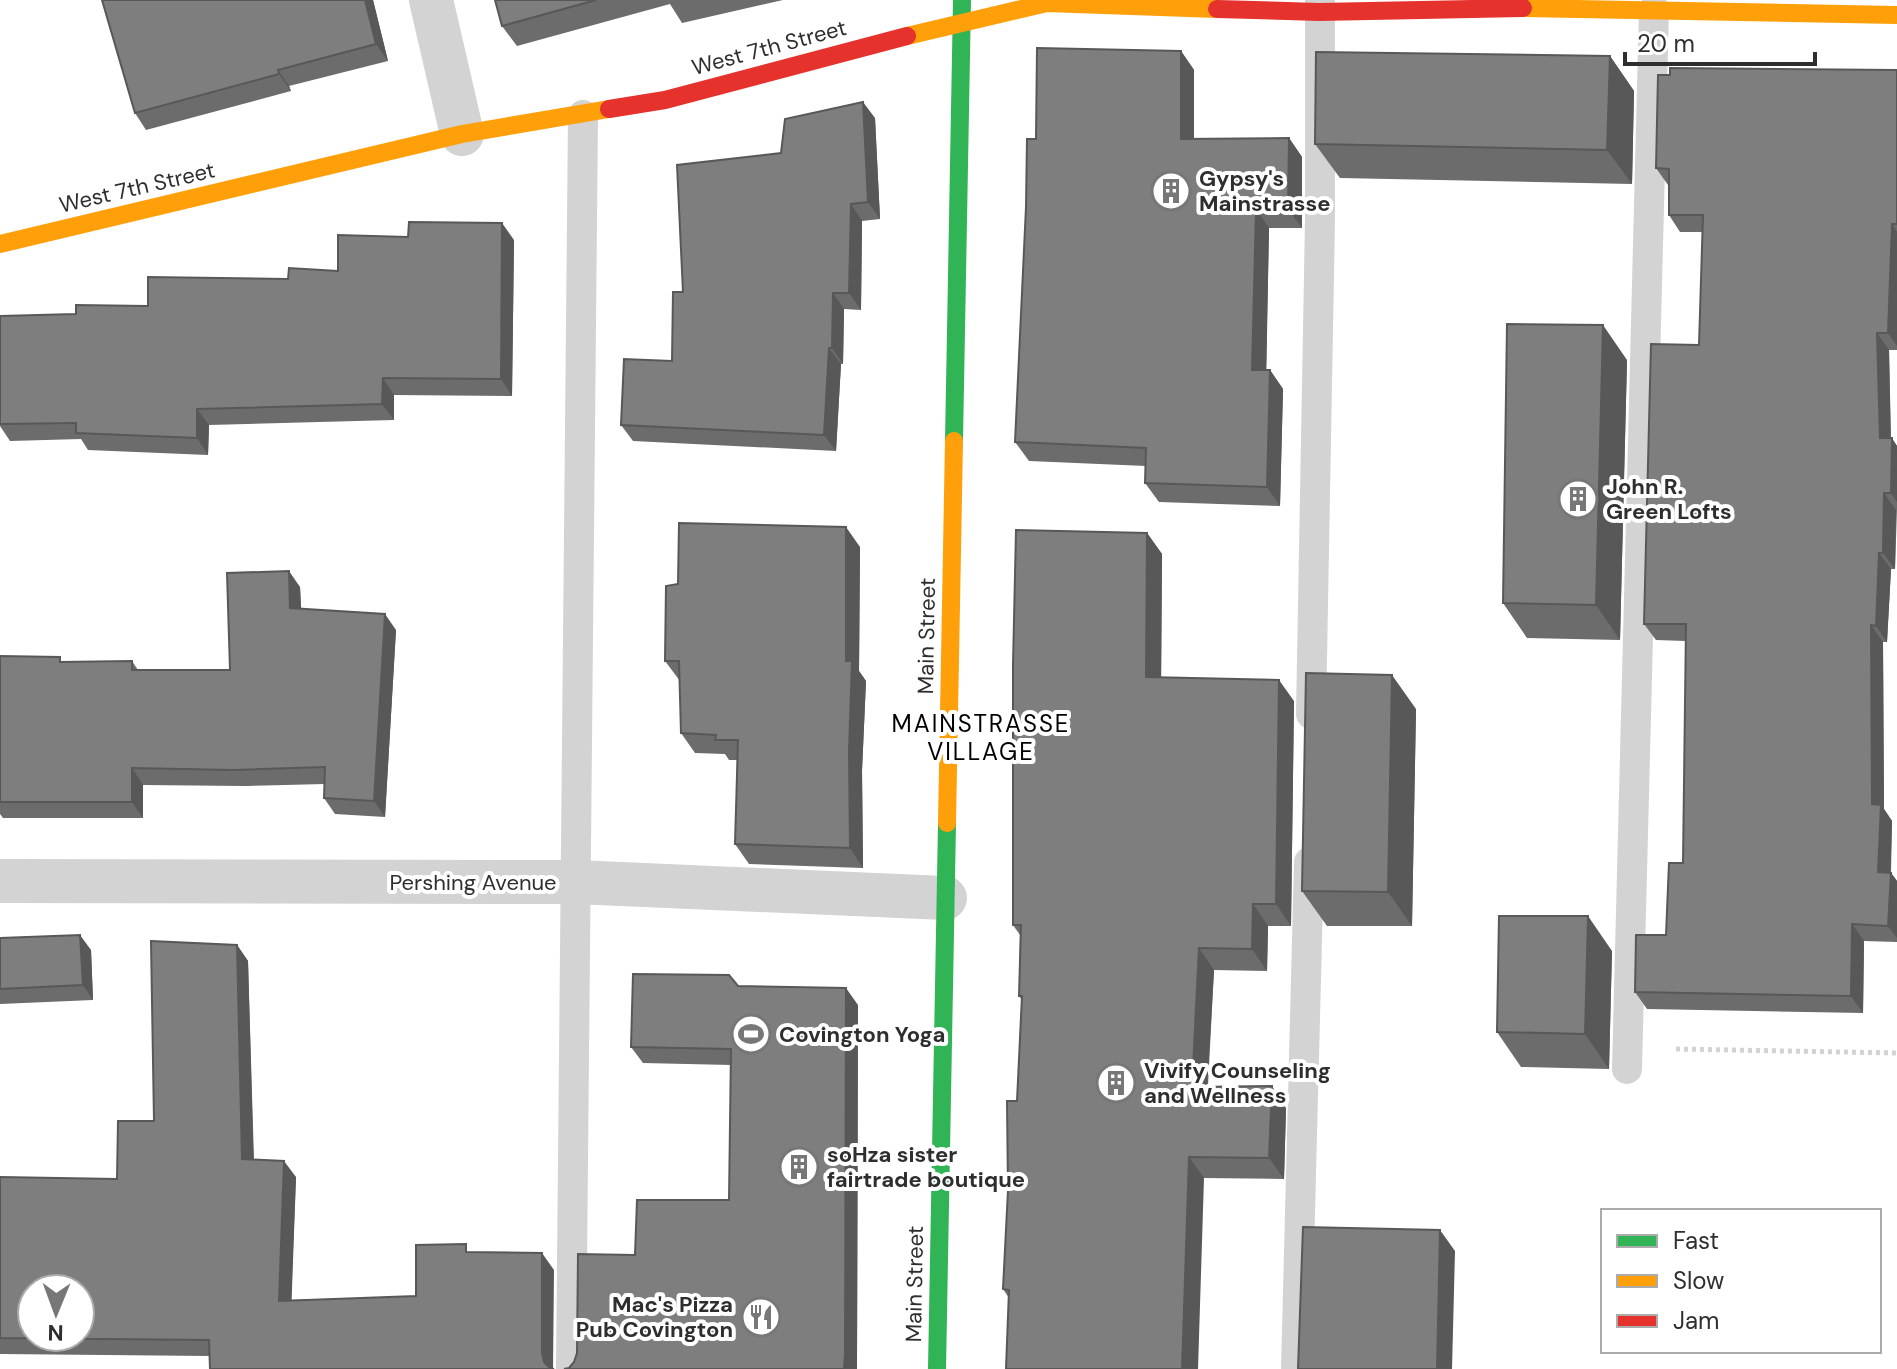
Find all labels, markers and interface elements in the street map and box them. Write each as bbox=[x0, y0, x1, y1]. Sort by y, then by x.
street label: West 7th Street bbox=[689, 13, 850, 82]
scale bar bbox=[1625, 16, 1815, 66]
text: 20 m bbox=[1637, 28, 1695, 59]
street label: West 7th Street bbox=[56, 155, 218, 219]
place label: Gypsy's Mainstrasse bbox=[1199, 164, 1330, 218]
building icon: Gypsy's Mainstrasse bbox=[1150, 170, 1192, 212]
place label: John R. Green Lofts bbox=[1606, 472, 1732, 526]
building icon: John R. Green Lofts bbox=[1557, 478, 1599, 520]
street label: Main Street bbox=[911, 577, 942, 695]
district label: MAINSTRASSE VILLAGE bbox=[892, 708, 1070, 767]
street label: Pershing Avenue bbox=[389, 868, 557, 897]
sports icon: Covington Yoga bbox=[730, 1013, 772, 1055]
place label: Covington Yoga bbox=[779, 1020, 945, 1049]
place label: Vivify Counseling and Wellness bbox=[1144, 1056, 1331, 1110]
building icon: Vivify Counseling and Wellness bbox=[1095, 1062, 1137, 1104]
place label: soHza sister fairtrade boutique bbox=[827, 1140, 1025, 1194]
building icon: soHza sister fairtrade boutique bbox=[778, 1146, 820, 1188]
legend bbox=[1601, 1209, 1881, 1353]
street label: Main Street bbox=[899, 1225, 930, 1343]
text: Fast bbox=[1673, 1225, 1719, 1256]
text: Slow bbox=[1673, 1265, 1724, 1296]
north arrow bbox=[16, 1273, 96, 1353]
place label: Mac's Pizza Pub Covington bbox=[576, 1290, 733, 1344]
restaurant icon: Mac's Pizza Pub Covington bbox=[740, 1296, 782, 1338]
text: Jam bbox=[1673, 1305, 1719, 1336]
text: N bbox=[47, 1318, 64, 1347]

